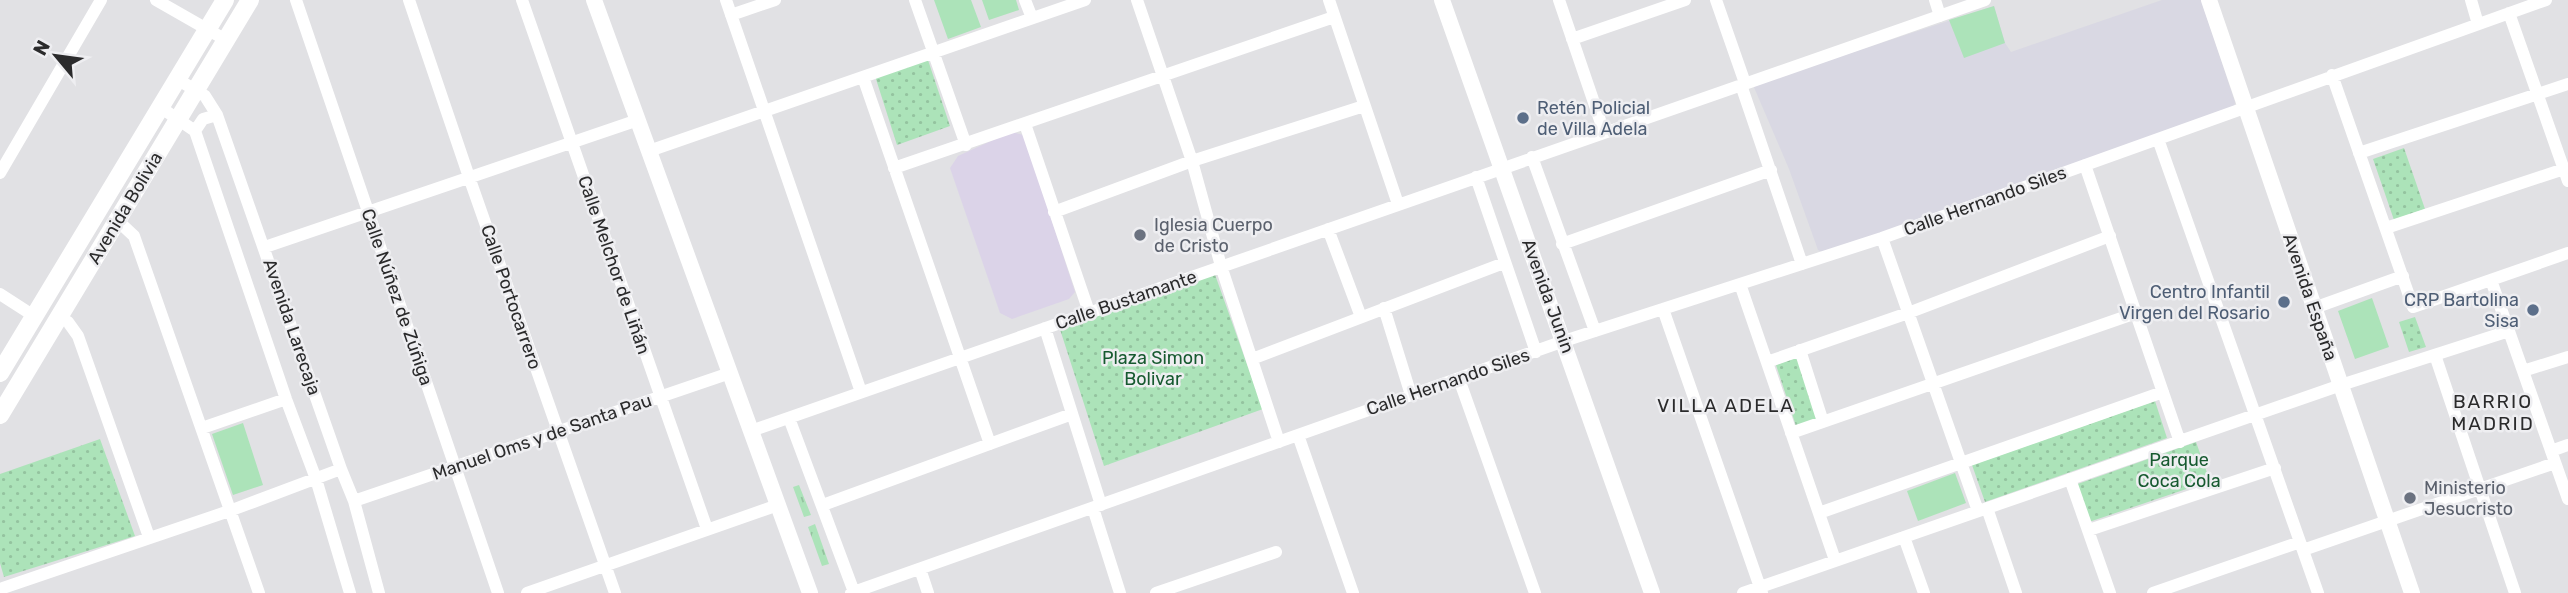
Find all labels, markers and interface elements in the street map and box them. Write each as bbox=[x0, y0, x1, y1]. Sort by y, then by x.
north arrow bbox=[21, 21, 91, 91]
text: N bbox=[28, 36, 55, 60]
place label: Retén Policial de Villa Adela bbox=[1537, 97, 1650, 140]
marker: Retén Policial de Villa Adela bbox=[1515, 110, 1531, 126]
street label: Avenida Bolivia bbox=[83, 148, 167, 268]
street label: Calle Hernando Siles bbox=[1901, 161, 2069, 241]
street label: Calle Melchor de Liñán bbox=[573, 173, 655, 357]
street label: Calle Núñez de Zúñiga bbox=[356, 206, 438, 388]
place label: Iglesia Cuerpo de Cristo bbox=[1154, 214, 1273, 257]
street label: Calle Portocarrero bbox=[476, 222, 546, 372]
marker: Iglesia Cuerpo de Cristo bbox=[1132, 227, 1148, 243]
street label: Avenida España bbox=[2278, 230, 2342, 364]
street label: Avenida Junin bbox=[1517, 236, 1579, 356]
street label: Avenida Larecaja bbox=[258, 256, 326, 398]
street label: Calle Bustamante bbox=[1052, 266, 1200, 334]
place label: Centro Infantil Virgen del Rosario bbox=[2119, 281, 2270, 324]
place label: CRP Bartolina Sisa bbox=[2404, 289, 2519, 332]
marker: Centro Infantil Virgen del Rosario bbox=[2276, 294, 2292, 310]
marker: CRP Bartolina Sisa bbox=[2525, 302, 2541, 318]
street label: Calle Hernando Siles bbox=[1363, 344, 1533, 420]
park label: Plaza Simon Bolivar bbox=[1102, 347, 1204, 390]
street label: Manuel Oms y de Santa Pau bbox=[429, 389, 655, 485]
district label: BARRIO MADRID bbox=[2451, 390, 2535, 435]
district label: VILLA ADELA bbox=[1657, 394, 1795, 417]
park label: Parque Coca Cola bbox=[2137, 449, 2221, 492]
place label: Ministerio Jesucristo bbox=[2424, 477, 2513, 520]
marker: Ministerio Jesucristo bbox=[2402, 490, 2418, 506]

